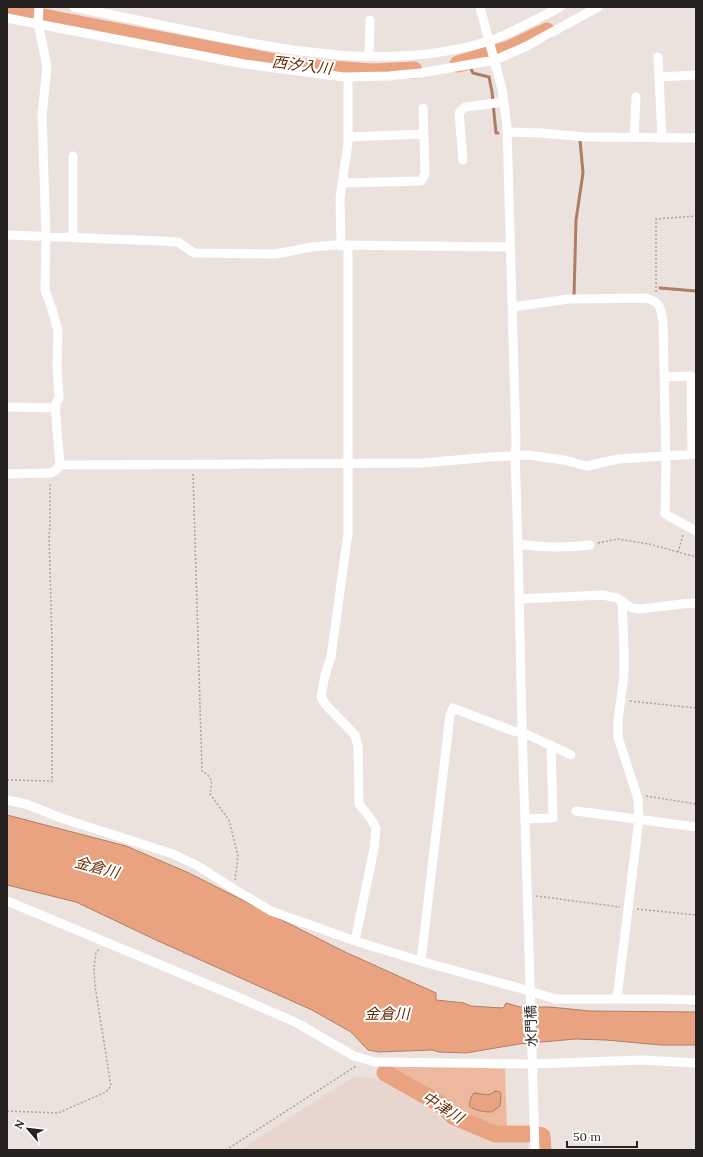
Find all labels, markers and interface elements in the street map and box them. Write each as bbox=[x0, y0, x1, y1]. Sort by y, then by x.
water label: 西汐入川 bbox=[271, 52, 335, 78]
water label: 金倉川 bbox=[73, 852, 123, 883]
water label: 金倉川 bbox=[364, 1004, 411, 1023]
street label: 水門橋 bbox=[521, 1005, 541, 1047]
water label: 中津川 bbox=[419, 1087, 469, 1128]
north arrow bbox=[8, 1109, 48, 1149]
text: N bbox=[11, 1117, 28, 1131]
scale bar bbox=[567, 1123, 637, 1149]
text: 50 m bbox=[573, 1129, 601, 1144]

